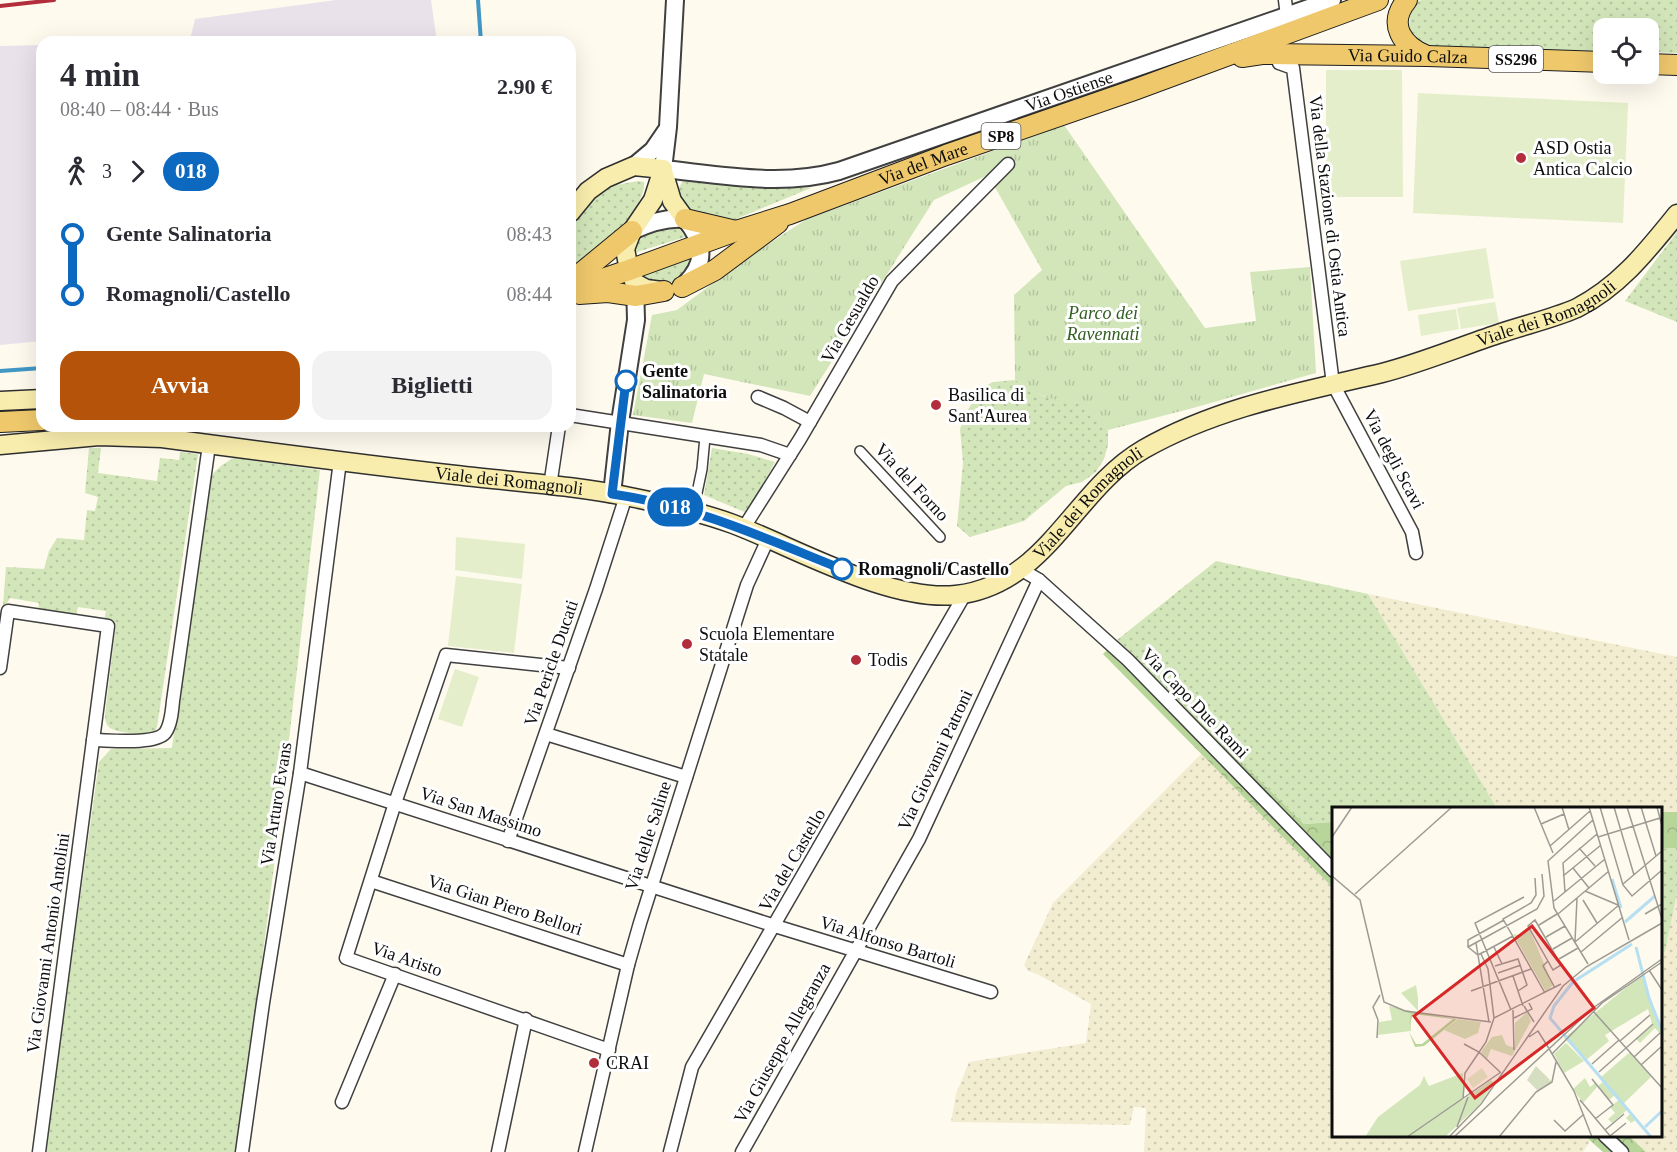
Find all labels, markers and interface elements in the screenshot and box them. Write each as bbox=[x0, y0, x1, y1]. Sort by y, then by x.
map controls bbox=[1593, 18, 1659, 84]
button: locate bbox=[1593, 18, 1659, 84]
street label: Via Guido Calza bbox=[1348, 45, 1468, 67]
road number: SS296 bbox=[1489, 46, 1543, 72]
text: 4 min bbox=[60, 57, 140, 93]
street label: Via Ostiense bbox=[1022, 67, 1115, 116]
text: 2.90 € bbox=[497, 74, 552, 99]
street label: Via della Stazione di Ostia Antica bbox=[1305, 94, 1355, 338]
text: 08:40 – 08:44 · Bus bbox=[60, 98, 219, 120]
road number: SP8 bbox=[982, 123, 1020, 149]
street label: Via del Mare bbox=[876, 138, 970, 190]
place label: ASD Ostia Antica Calcio bbox=[1533, 138, 1632, 179]
marker: ASD Ostia Antica Calcio bbox=[1514, 151, 1528, 165]
icon: walk bbox=[60, 155, 93, 188]
icon: forward bbox=[121, 155, 154, 188]
text: 018 bbox=[175, 159, 207, 183]
text: 3 bbox=[102, 160, 112, 182]
text: Gente Salinatoria bbox=[106, 221, 272, 246]
text: 08:43 bbox=[506, 223, 552, 245]
street label: Via Gesualdo bbox=[817, 272, 883, 366]
street label: Viale dei Romagnoli bbox=[1474, 276, 1620, 351]
text: Romagnoli/Castello bbox=[106, 281, 291, 306]
text: 08:44 bbox=[506, 283, 552, 305]
park label: Parco dei Ravennati bbox=[1066, 303, 1139, 344]
button: Avvia bbox=[60, 351, 300, 420]
button: Biglietti bbox=[312, 351, 552, 420]
place label: Gente Salinatoria bbox=[642, 361, 727, 402]
marker: Gente Salinatoria bbox=[615, 370, 637, 392]
place label: Basilica di Sant'Aurea bbox=[948, 385, 1027, 426]
marker: Basilica di Sant'Aurea bbox=[929, 398, 943, 412]
street label: Via degli Scavi bbox=[1359, 406, 1429, 512]
street label: Via del Forno bbox=[871, 439, 953, 525]
street label: Viale dei Romagnoli bbox=[1029, 442, 1146, 563]
street label: Viale dei Romagnoli bbox=[434, 463, 584, 499]
line badge: 018 bbox=[640, 488, 710, 526]
text: 018 bbox=[659, 495, 691, 519]
marker: Romagnoli/Castello bbox=[831, 558, 853, 580]
place label: Romagnoli/Castello bbox=[858, 559, 1009, 579]
street label: Via Pericle Ducati bbox=[520, 597, 582, 729]
place label: Scuola Elementare Statale bbox=[699, 624, 834, 665]
marker: Scuola Elementare Statale bbox=[680, 637, 694, 651]
street label: Via Capo Due Rami bbox=[1137, 644, 1253, 762]
place label: Todis bbox=[868, 650, 908, 670]
marker: Todis bbox=[849, 653, 863, 667]
street label: Via Giovanni Patroni bbox=[894, 686, 976, 834]
street label: Via Arturo Evans bbox=[256, 741, 296, 867]
street label: Via delle Saline bbox=[621, 779, 675, 893]
street label: Via San Massimo bbox=[418, 783, 544, 841]
street label: Via del Castello bbox=[755, 805, 829, 915]
inset map bbox=[1332, 807, 1662, 1137]
street label: Via Giovanni Antonio Antolini bbox=[23, 831, 73, 1055]
street label: Via Gian Piero Bellori bbox=[425, 871, 585, 939]
street label: Via Alfonso Bartoli bbox=[818, 912, 958, 972]
street label: Via Aristo bbox=[369, 938, 445, 980]
street label: Via Giuseppe Allegranza bbox=[730, 959, 834, 1127]
place label: CRAI bbox=[606, 1053, 649, 1073]
marker: CRAI bbox=[587, 1056, 601, 1070]

